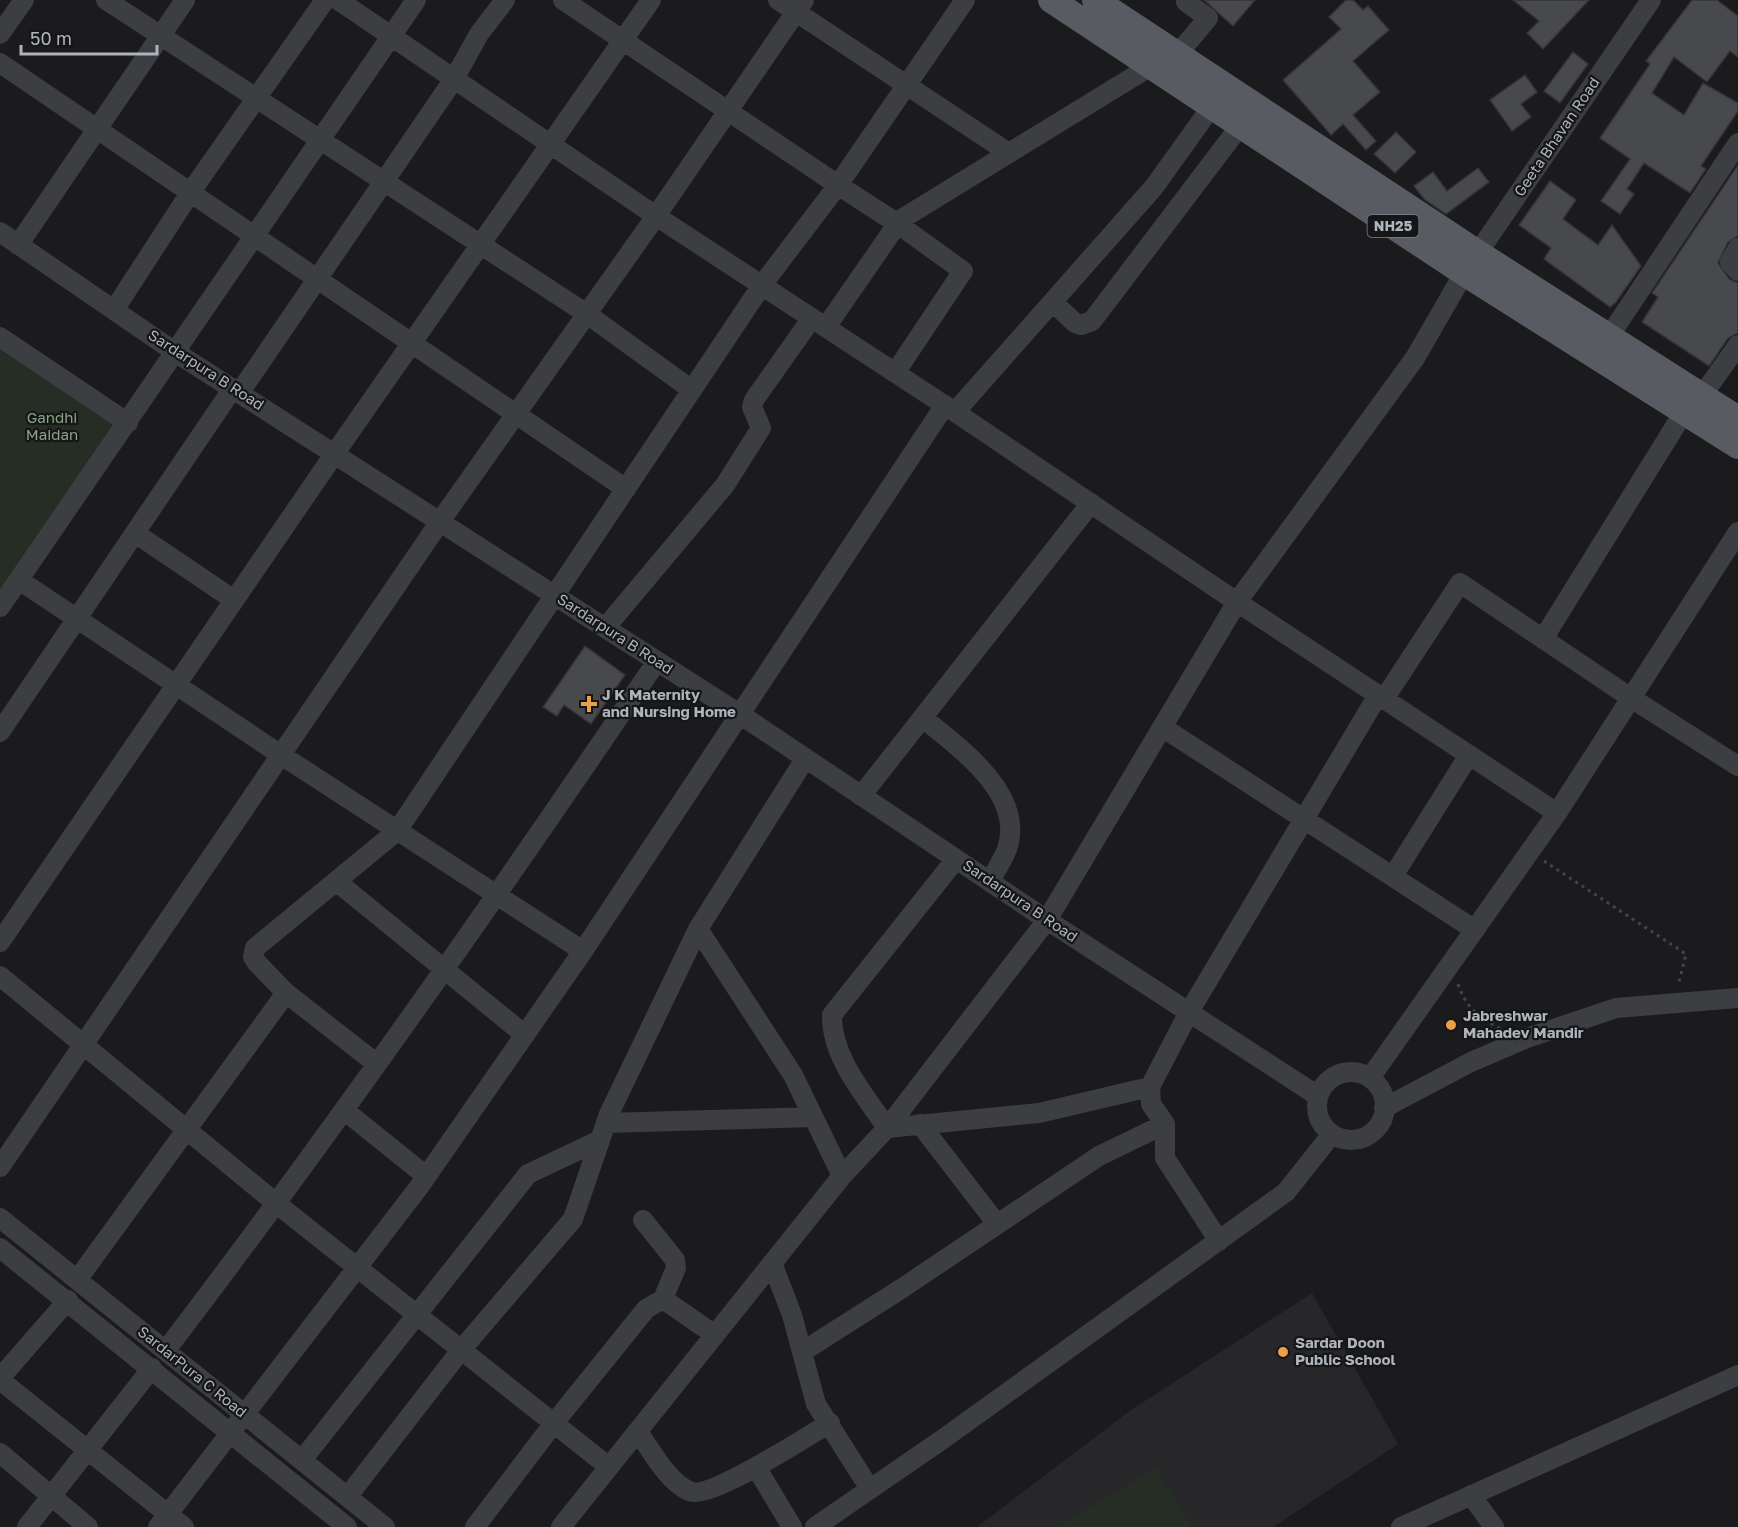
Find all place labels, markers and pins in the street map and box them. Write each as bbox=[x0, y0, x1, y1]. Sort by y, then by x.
place label: J K Maternity and Nursing Home bbox=[602, 685, 736, 720]
marker: J K Maternity and Nursing Home bbox=[580, 695, 598, 713]
place label: Jabreshwar Mahadev Mandir bbox=[1463, 1006, 1584, 1041]
marker: Jabreshwar Mahadev Mandir bbox=[1444, 1018, 1458, 1032]
place label: Sardar Doon Public School bbox=[1295, 1333, 1396, 1368]
marker: Sardar Doon Public School bbox=[1276, 1345, 1290, 1359]

